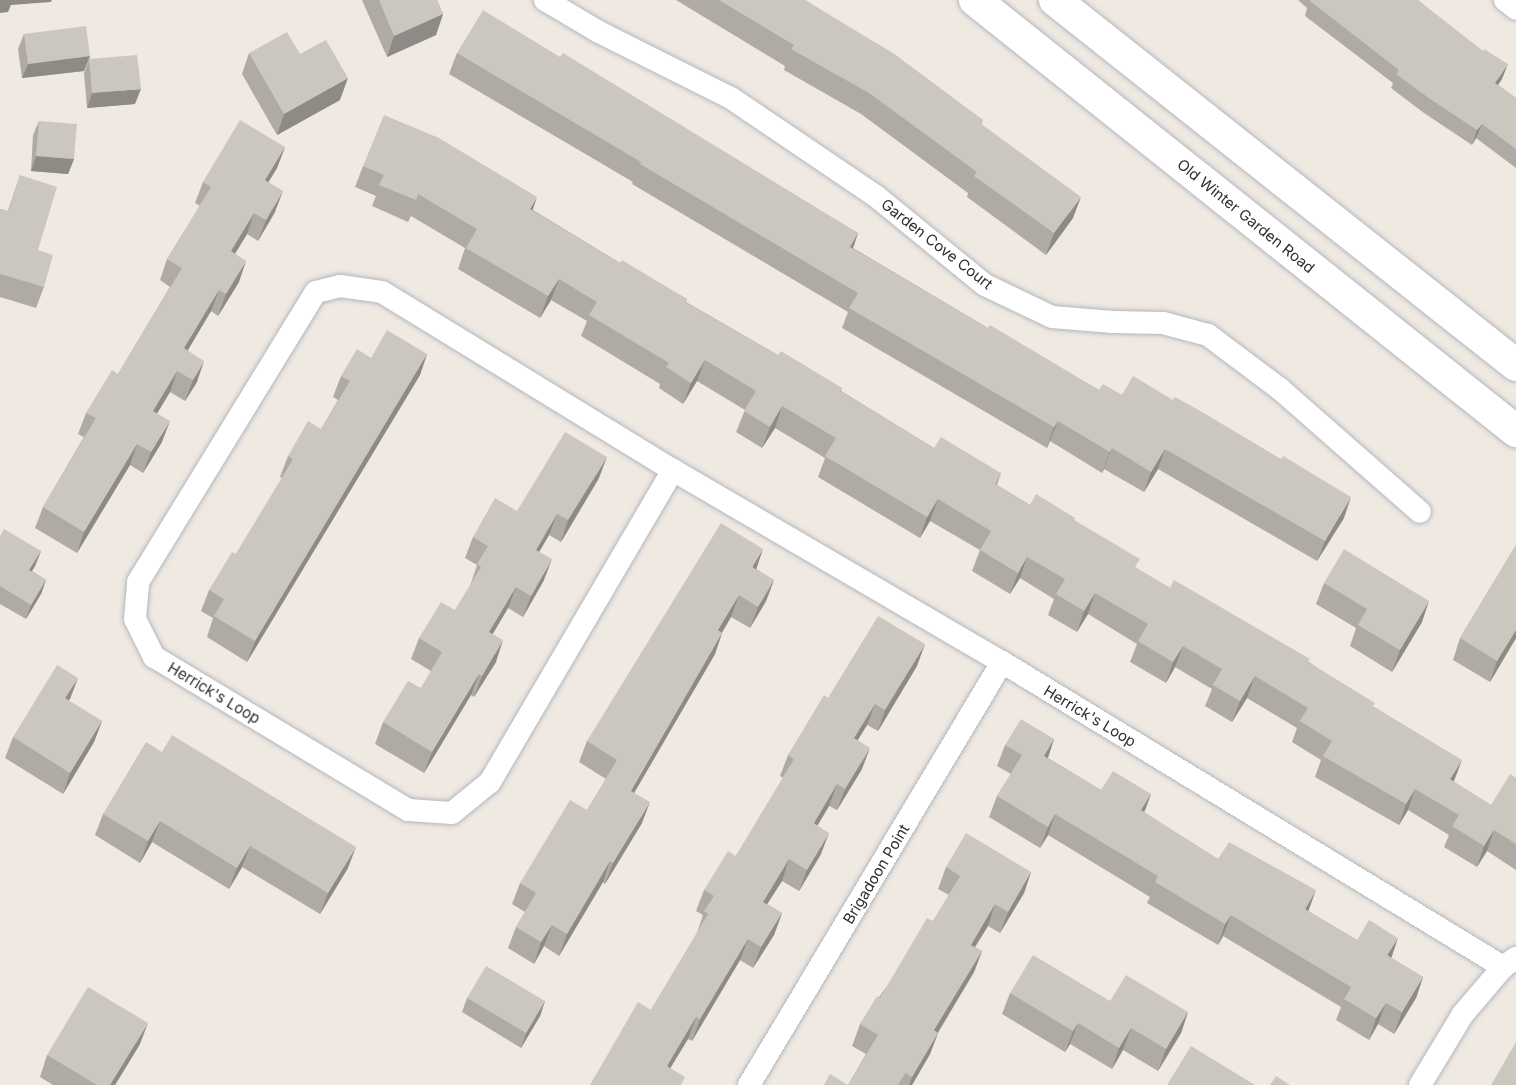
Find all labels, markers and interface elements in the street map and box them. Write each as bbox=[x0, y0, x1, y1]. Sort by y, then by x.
street label: Old Winter Garden Road bbox=[1174, 155, 1318, 277]
street label: Garden Cove Court bbox=[878, 195, 996, 293]
street label: Herrick's Loop bbox=[165, 658, 263, 728]
street label: Herrick's Loop bbox=[1041, 681, 1139, 751]
street label: Brigadoon Point bbox=[839, 821, 913, 927]

